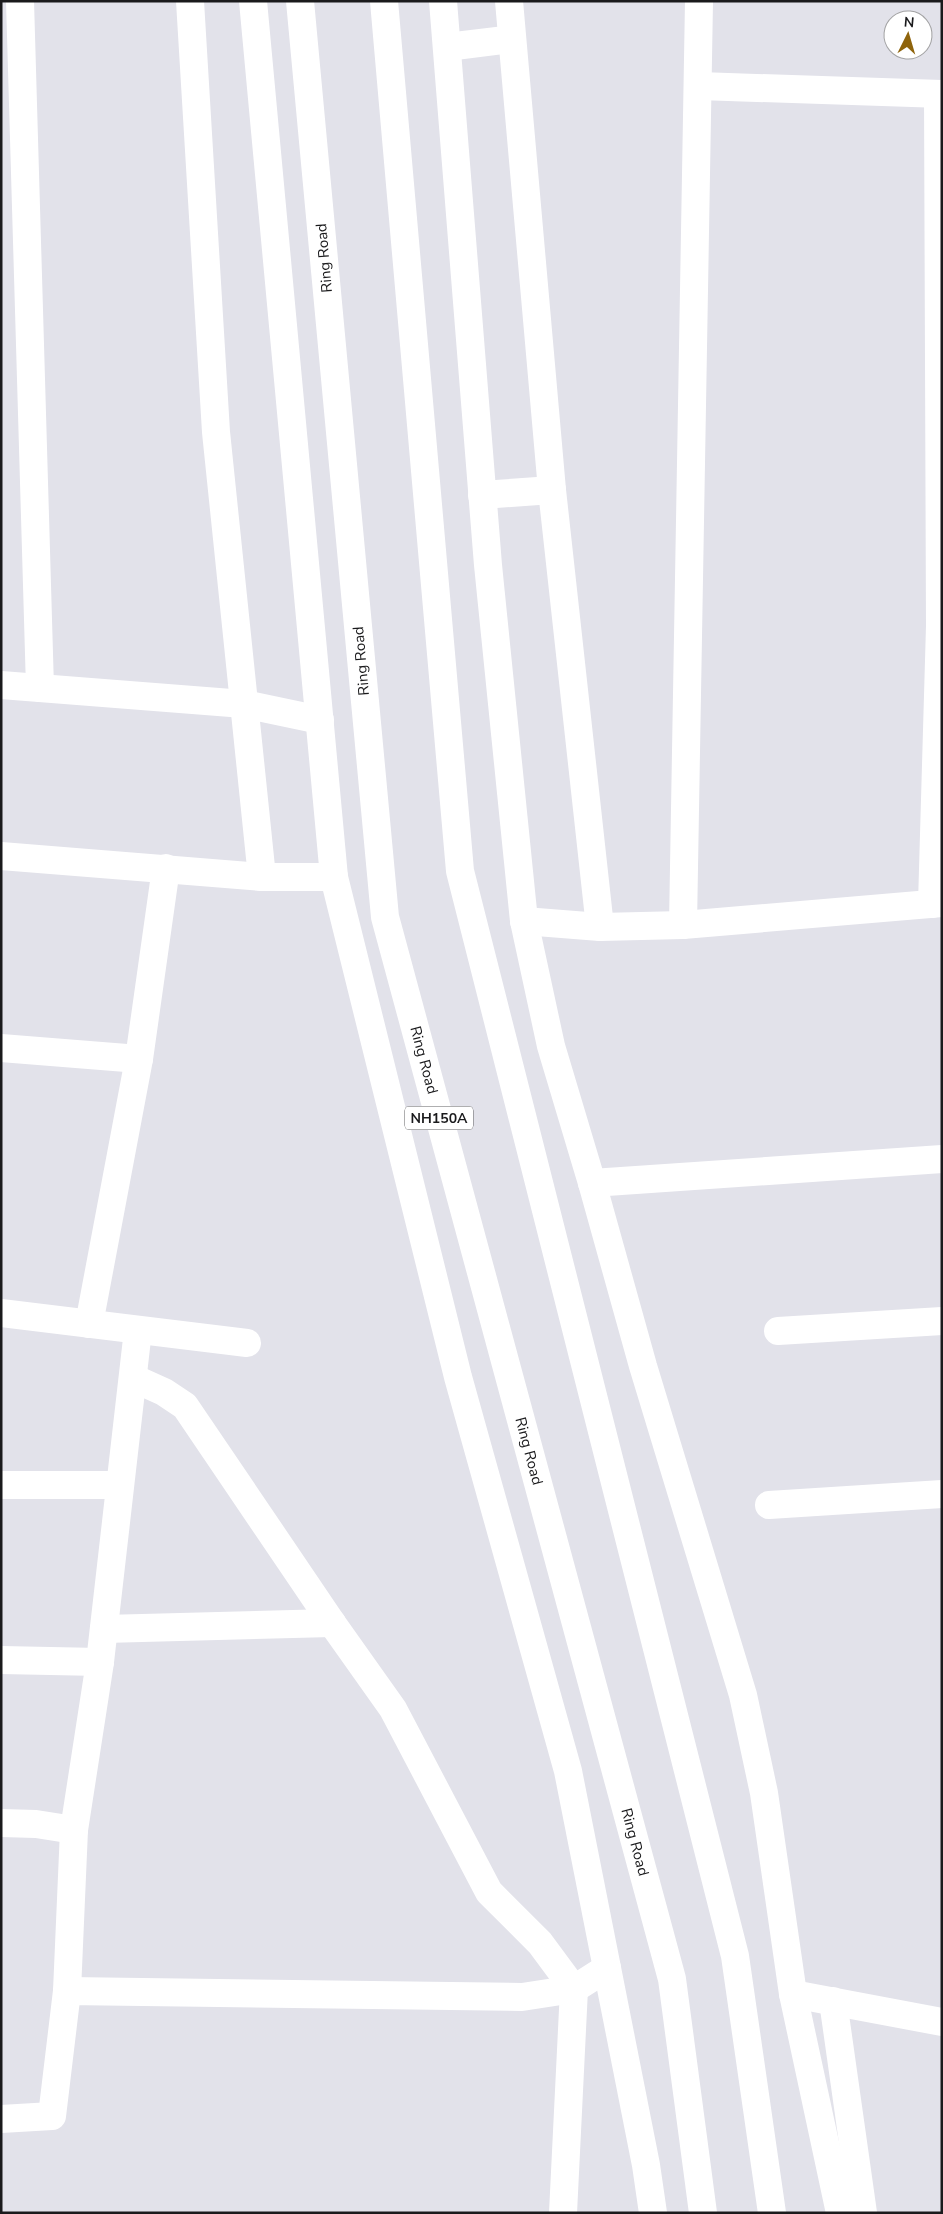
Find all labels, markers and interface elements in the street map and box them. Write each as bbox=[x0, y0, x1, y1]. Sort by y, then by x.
north arrow bbox=[883, 10, 933, 60]
text: N bbox=[903, 13, 915, 32]
street label: Ring Road bbox=[311, 222, 337, 294]
street label: Ring Road bbox=[348, 625, 374, 697]
street label: Ring Road bbox=[405, 1024, 443, 1096]
road number: NH150A bbox=[405, 1106, 473, 1130]
street label: Ring Road bbox=[510, 1415, 548, 1487]
street label: Ring Road bbox=[616, 1806, 654, 1878]

